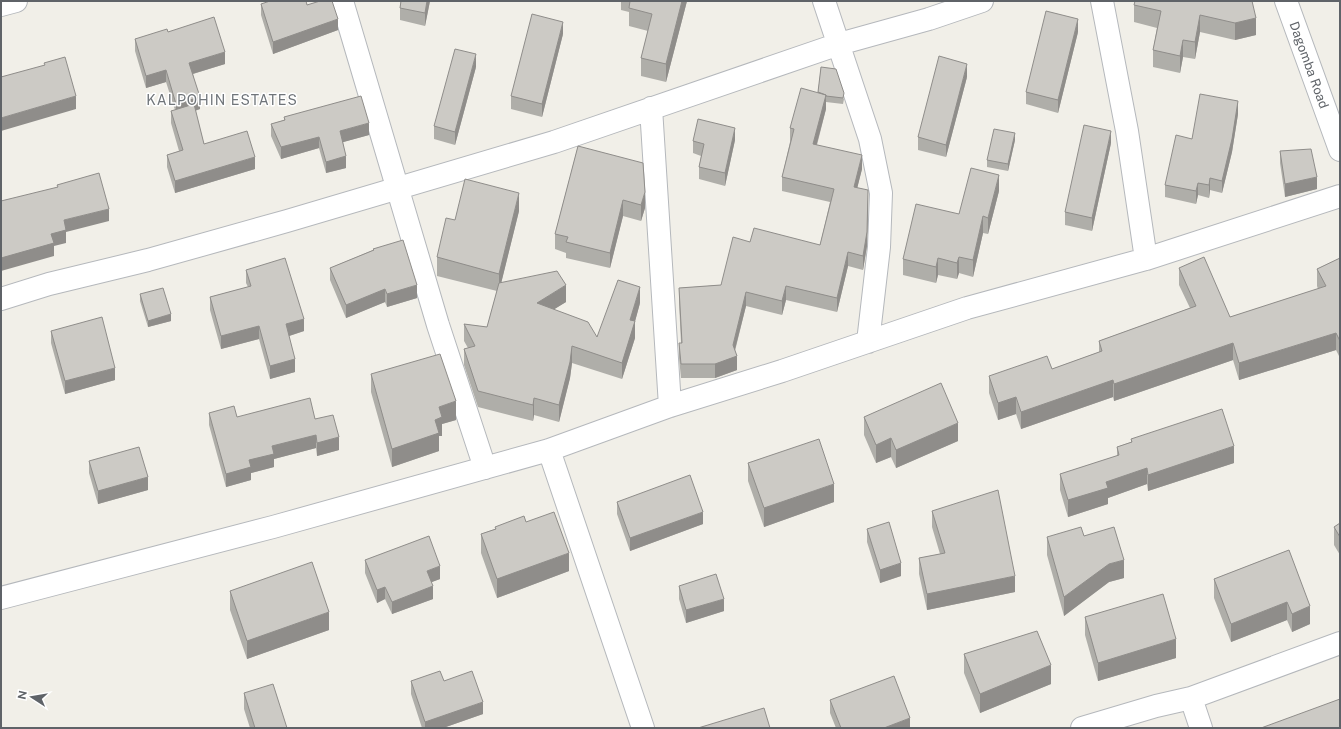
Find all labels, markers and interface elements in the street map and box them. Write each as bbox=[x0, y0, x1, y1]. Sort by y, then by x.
street label: Dagomba Road bbox=[1286, 19, 1332, 111]
district label: KALPOHIN ESTATES bbox=[146, 92, 298, 108]
north arrow bbox=[12, 677, 52, 717]
text: N bbox=[15, 689, 29, 700]

